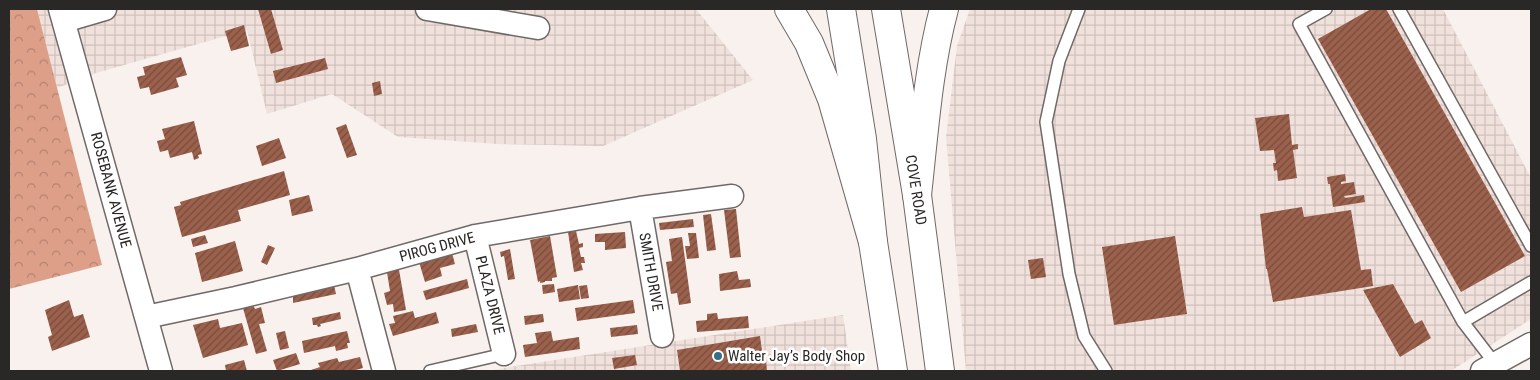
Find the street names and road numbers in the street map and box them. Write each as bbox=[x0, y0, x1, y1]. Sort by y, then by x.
street label: ROSEBANK AVENUE bbox=[87, 130, 135, 250]
street label: COVE ROAD bbox=[902, 154, 930, 226]
street label: PIROG DRIVE bbox=[397, 228, 477, 266]
street label: SMITH DRIVE bbox=[635, 231, 667, 313]
street label: PLAZA DRIVE bbox=[472, 254, 508, 336]

